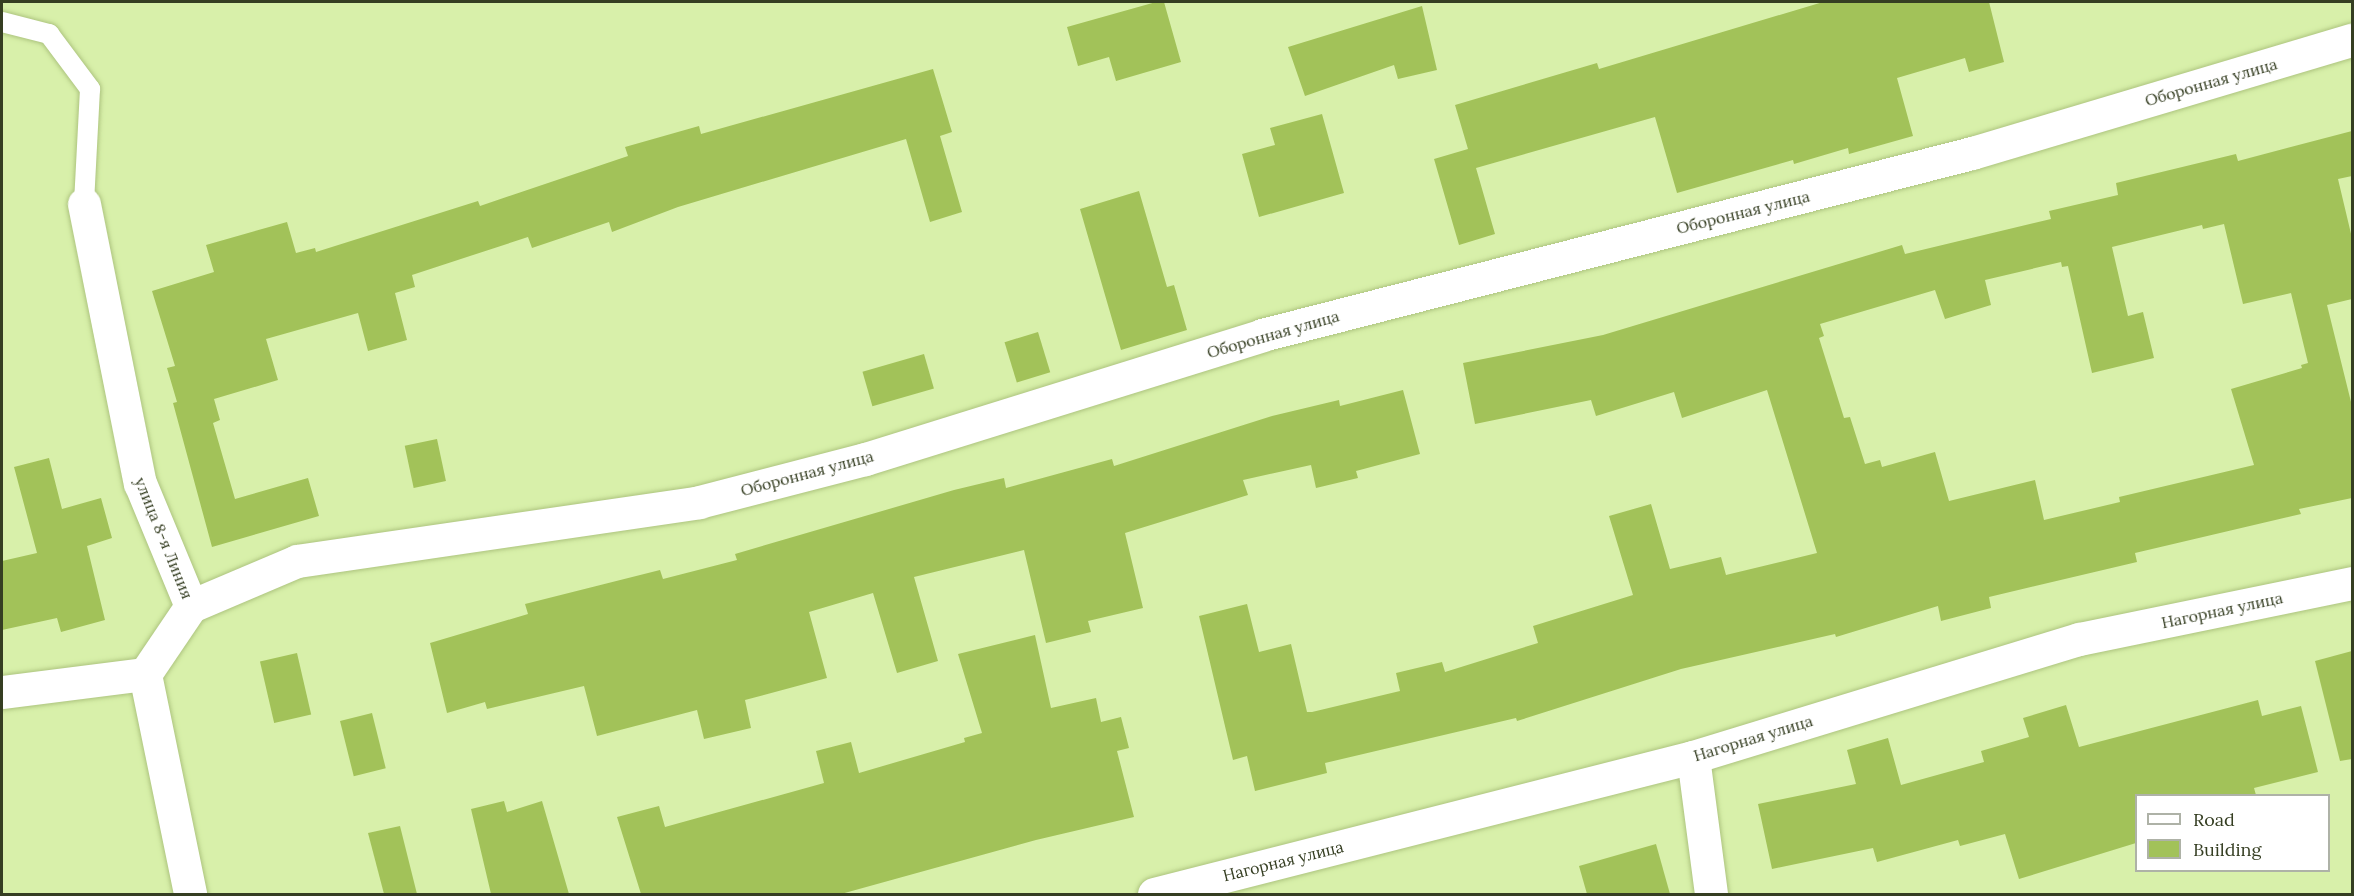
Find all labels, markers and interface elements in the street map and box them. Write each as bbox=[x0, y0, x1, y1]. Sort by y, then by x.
street label: Оборонная улица bbox=[2143, 54, 2279, 110]
street label: Оборонная улица bbox=[1674, 186, 1812, 238]
street label: Оборонная улица bbox=[1205, 306, 1341, 362]
street label: Оборонная улица bbox=[738, 446, 876, 500]
street label: улица 8-я Линия bbox=[131, 474, 197, 602]
street label: Нагорная улица bbox=[2160, 588, 2284, 632]
street label: Нагорная улица bbox=[1691, 711, 1815, 765]
legend bbox=[2135, 794, 2330, 872]
text: Road bbox=[2193, 808, 2235, 831]
street label: Нагорная улица bbox=[1221, 837, 1345, 885]
text: Building bbox=[2193, 838, 2261, 861]

